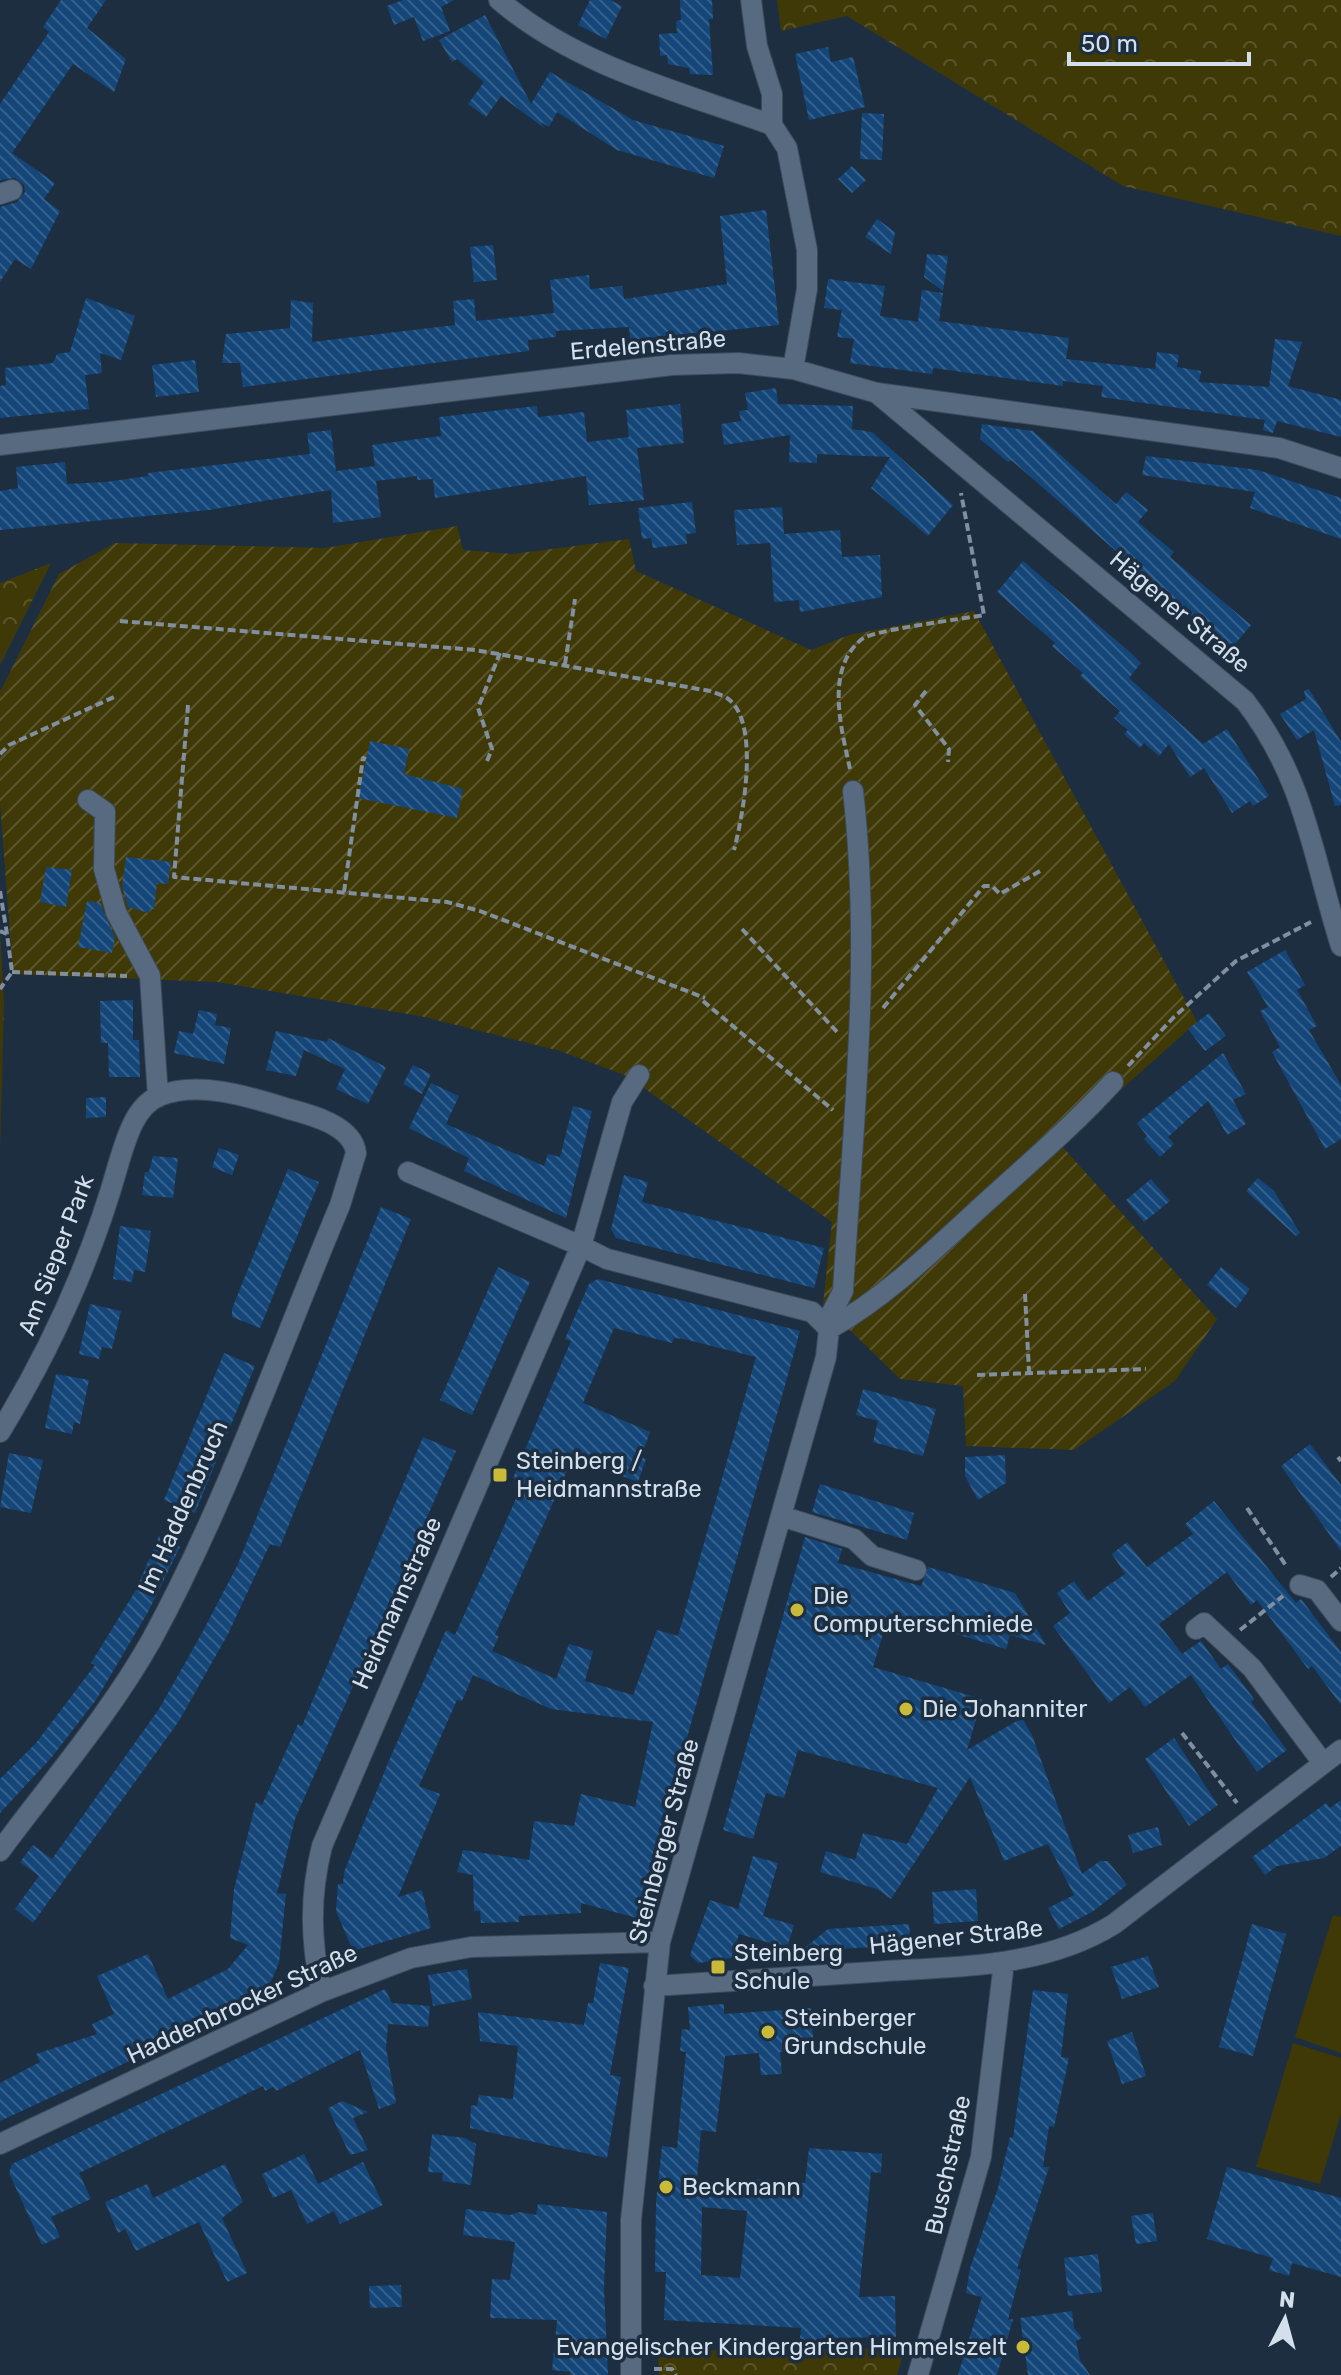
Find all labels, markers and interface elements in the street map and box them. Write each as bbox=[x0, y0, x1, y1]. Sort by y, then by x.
scale bar bbox=[1069, 16, 1249, 66]
text: 50 m bbox=[1081, 30, 1138, 58]
street label: Erdelenstraße bbox=[569, 324, 727, 366]
street label: Hägener Straße bbox=[1104, 545, 1256, 679]
street label: Am Sieper Park bbox=[13, 1170, 100, 1339]
street label: Im Haddenbruch bbox=[132, 1416, 234, 1598]
place label: Steinberg / Heidmannstraße bbox=[516, 1447, 702, 1503]
marker: Steinberg / Heidmannstraße bbox=[491, 1466, 509, 1484]
street label: Heidmannstraße bbox=[346, 1512, 448, 1694]
place label: Die Computerschmiede bbox=[813, 1582, 1033, 1638]
marker: Die Computerschmiede bbox=[788, 1601, 806, 1619]
place label: Die Johanniter bbox=[922, 1695, 1087, 1723]
marker: Die Johanniter bbox=[897, 1700, 915, 1718]
street label: Steinberger Straße bbox=[623, 1735, 705, 1947]
street label: Hägener Straße bbox=[868, 1914, 1044, 1960]
street label: Haddenbrocker Straße bbox=[122, 1938, 362, 2070]
place label: Steinberg Schule bbox=[734, 1939, 843, 1995]
marker: Steinberg Schule bbox=[709, 1958, 727, 1976]
place label: Steinberger Grundschule bbox=[784, 2004, 927, 2060]
marker: Steinberger Grundschule bbox=[759, 2023, 777, 2041]
street label: Buschstraße bbox=[920, 2093, 976, 2237]
place label: Beckmann bbox=[682, 2173, 801, 2201]
marker: Beckmann bbox=[657, 2178, 675, 2196]
north arrow bbox=[1245, 2279, 1325, 2359]
text: N bbox=[1278, 2285, 1296, 2314]
place label: Evangelischer Kindergarten Himmelszelt bbox=[556, 2333, 1007, 2361]
marker: Evangelischer Kindergarten Himmelszelt bbox=[1014, 2338, 1032, 2356]

